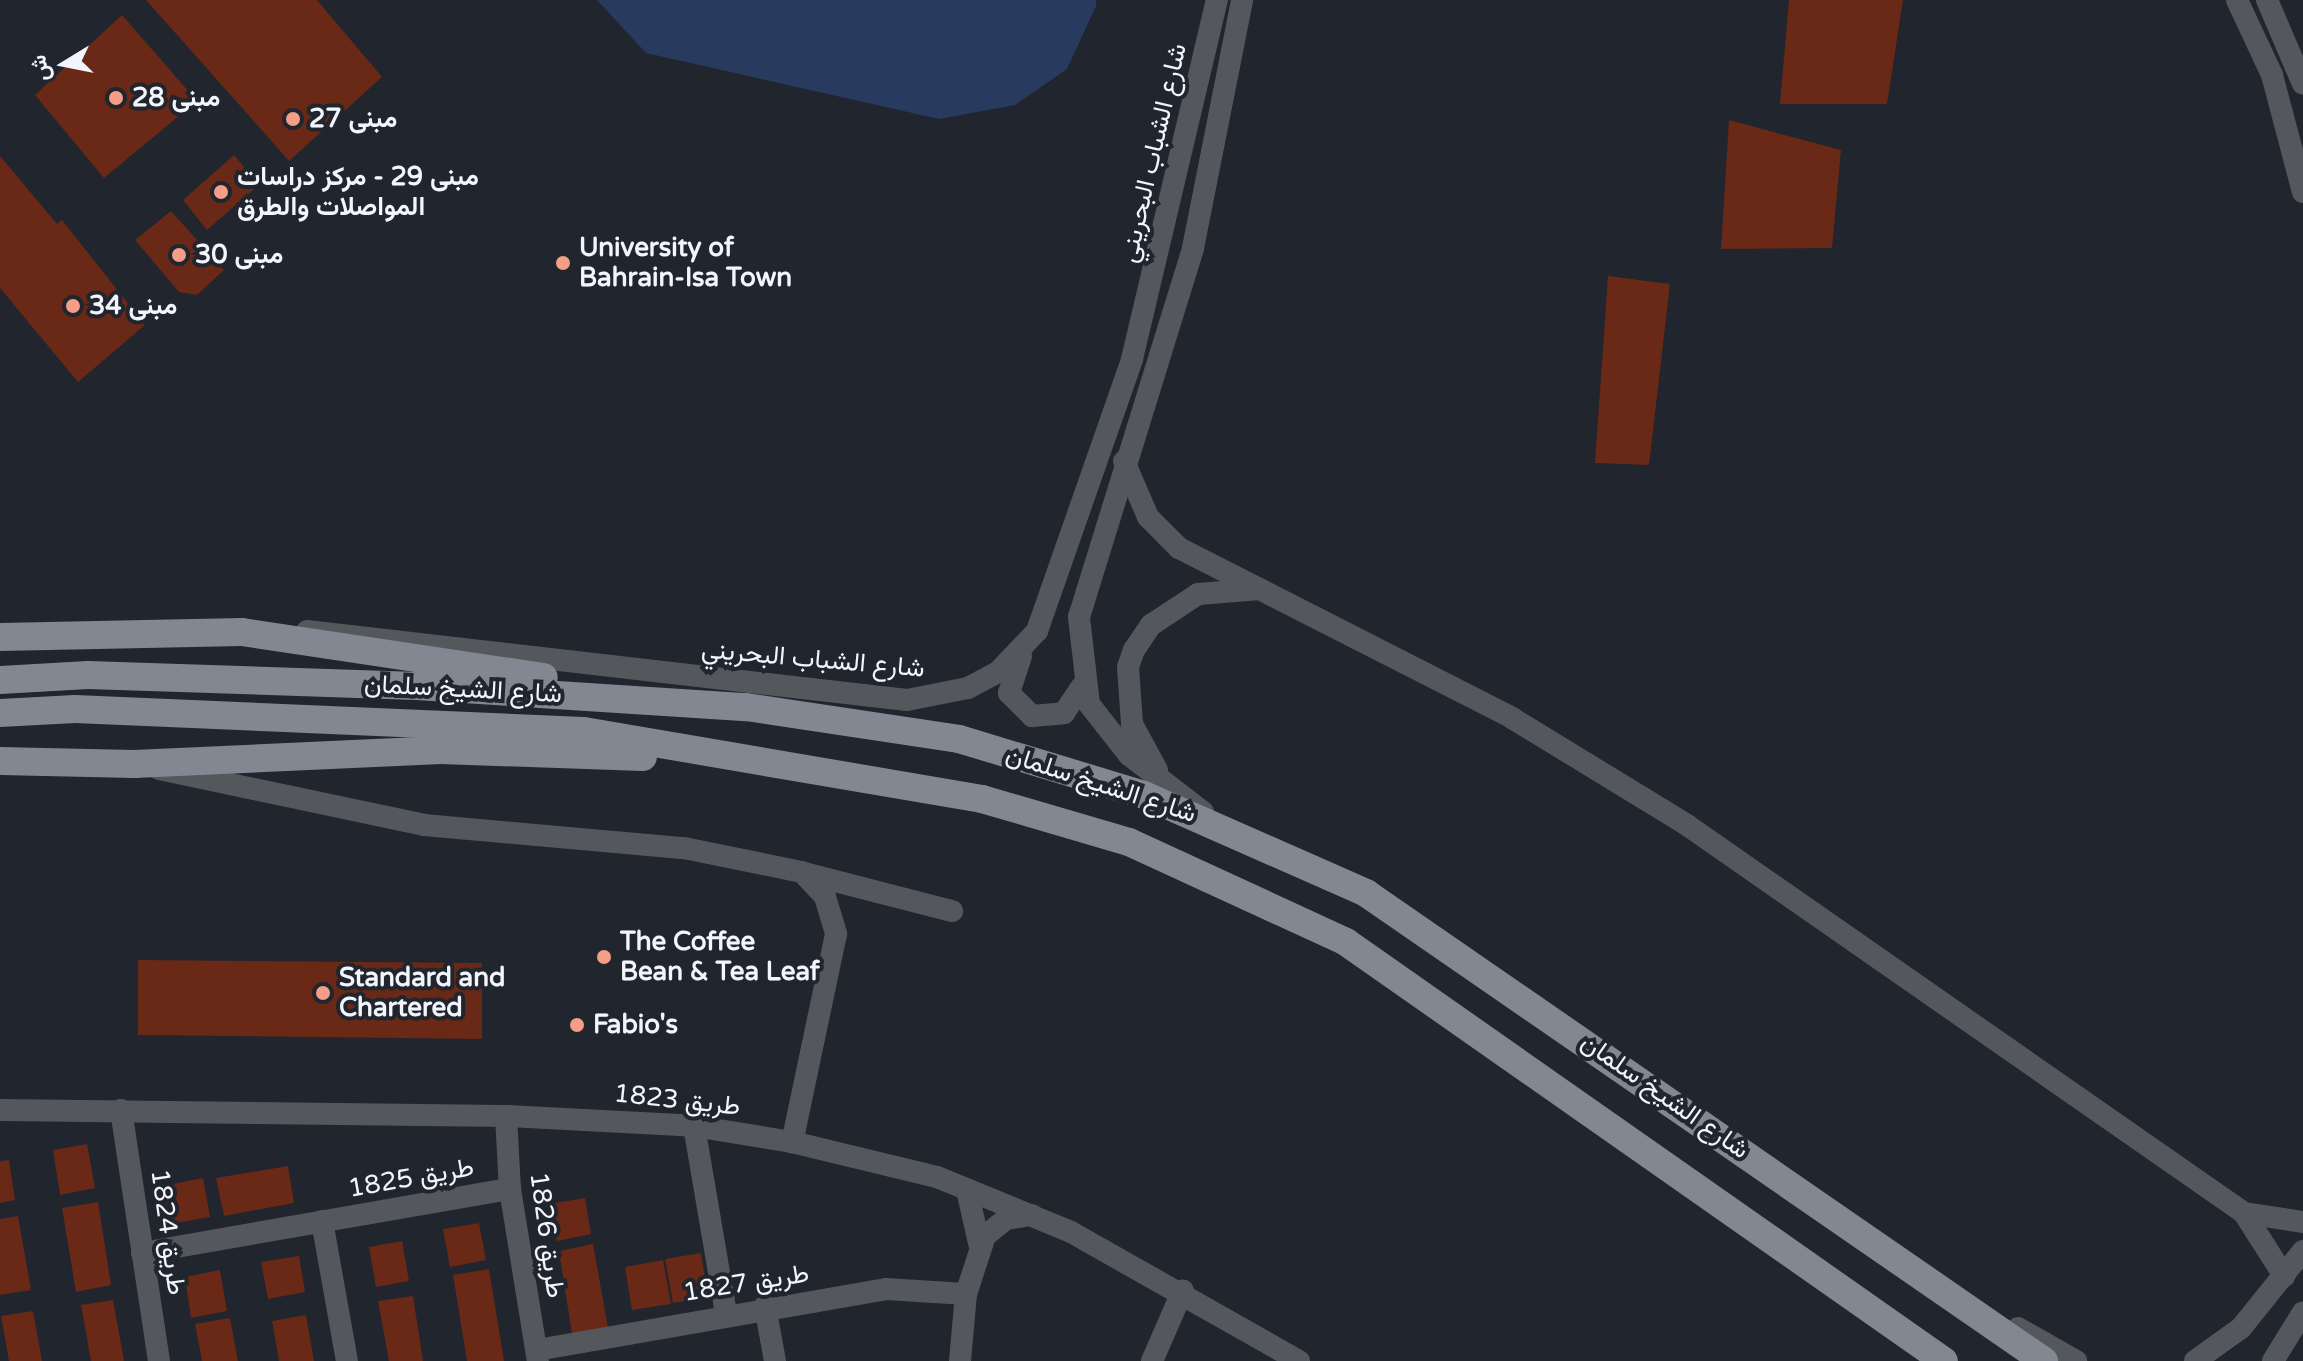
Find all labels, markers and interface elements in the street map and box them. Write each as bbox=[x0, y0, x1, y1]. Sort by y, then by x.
north arrow bbox=[24, 24, 104, 104]
street label: شارع الشباب البحريني bbox=[1113, 40, 1193, 266]
text: ش bbox=[25, 53, 55, 83]
place label: مبنى 28 bbox=[132, 82, 220, 114]
marker: مبنى 28 bbox=[107, 89, 125, 107]
place label: مبنى 27 bbox=[309, 103, 397, 135]
marker: مبنى 27 bbox=[284, 110, 302, 128]
place label: مبنى 29 - مركز دراسات المواصلات والطرق bbox=[237, 161, 479, 222]
marker: مبنى 29 - مركز دراسات المواصلات والطرق bbox=[212, 183, 230, 201]
place label: University of Bahrain-Isa Town bbox=[579, 232, 792, 294]
place label: مبنى 30 bbox=[195, 239, 283, 271]
marker: مبنى 30 bbox=[170, 246, 188, 264]
marker: University of Bahrain-Isa Town bbox=[554, 254, 572, 272]
place label: مبنى 34 bbox=[89, 290, 177, 322]
marker: مبنى 34 bbox=[64, 297, 82, 315]
street label: شارع الشباب البحريني bbox=[700, 634, 926, 684]
street label: شارع الشيخ سلمان bbox=[363, 668, 563, 710]
street label: شارع الشيخ سلمان bbox=[1002, 739, 1200, 829]
place label: The Coffee Bean & Tea Leaf bbox=[620, 926, 820, 988]
marker: The Coffee Bean & Tea Leaf bbox=[595, 948, 613, 966]
place label: Standard and Chartered bbox=[339, 962, 505, 1024]
marker: Standard and Chartered bbox=[314, 984, 332, 1002]
place label: Fabio's bbox=[593, 1009, 678, 1041]
marker: Fabio's bbox=[568, 1016, 586, 1034]
street label: شارع الشيخ سلمان bbox=[1575, 1026, 1755, 1166]
street label: طريق 1823 bbox=[612, 1078, 742, 1122]
street label: طريق 1825 bbox=[346, 1152, 476, 1204]
street label: طريق 1824 bbox=[144, 1167, 192, 1297]
street label: طريق 1826 bbox=[523, 1170, 571, 1300]
street label: طريق 1827 bbox=[681, 1258, 811, 1308]

